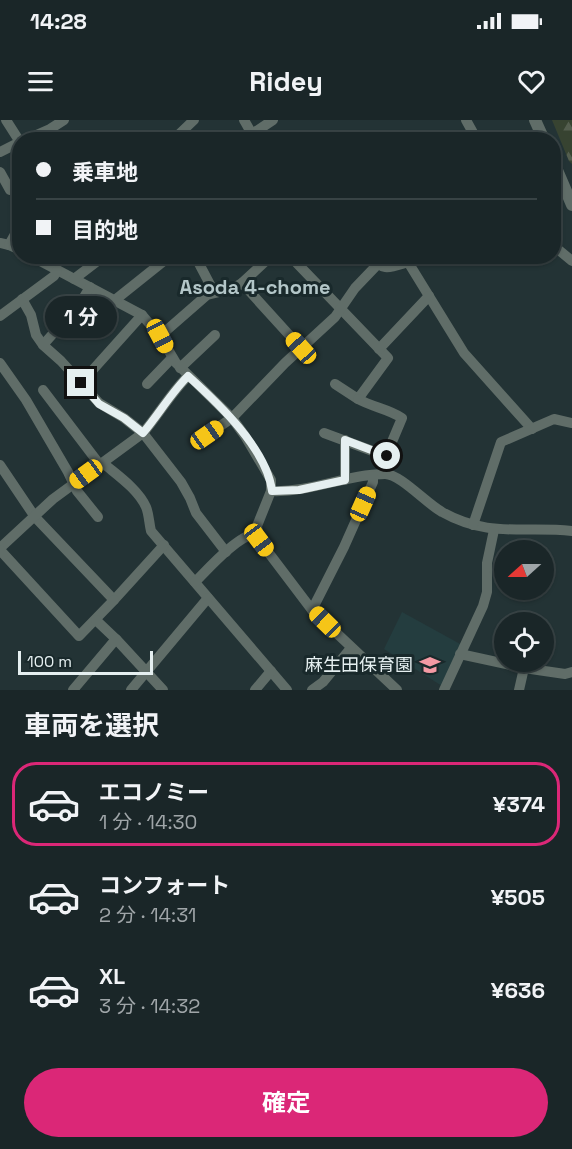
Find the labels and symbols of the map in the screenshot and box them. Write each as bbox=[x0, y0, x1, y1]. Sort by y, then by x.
district label: Asoda 4-chome bbox=[179, 274, 331, 300]
callout: 1 分 bbox=[45, 296, 117, 338]
car bbox=[144, 316, 176, 356]
car bbox=[282, 329, 320, 367]
route end bbox=[67, 369, 94, 396]
car bbox=[187, 417, 227, 453]
route start bbox=[373, 442, 400, 469]
car bbox=[66, 456, 106, 492]
car bbox=[347, 484, 379, 524]
car bbox=[241, 520, 277, 560]
north arrow bbox=[494, 540, 554, 600]
car bbox=[306, 603, 344, 641]
scale bar bbox=[18, 648, 153, 676]
place label: 麻生田保育園 bbox=[305, 653, 413, 676]
school or university icon: 麻生田保育園 bbox=[418, 653, 442, 677]

